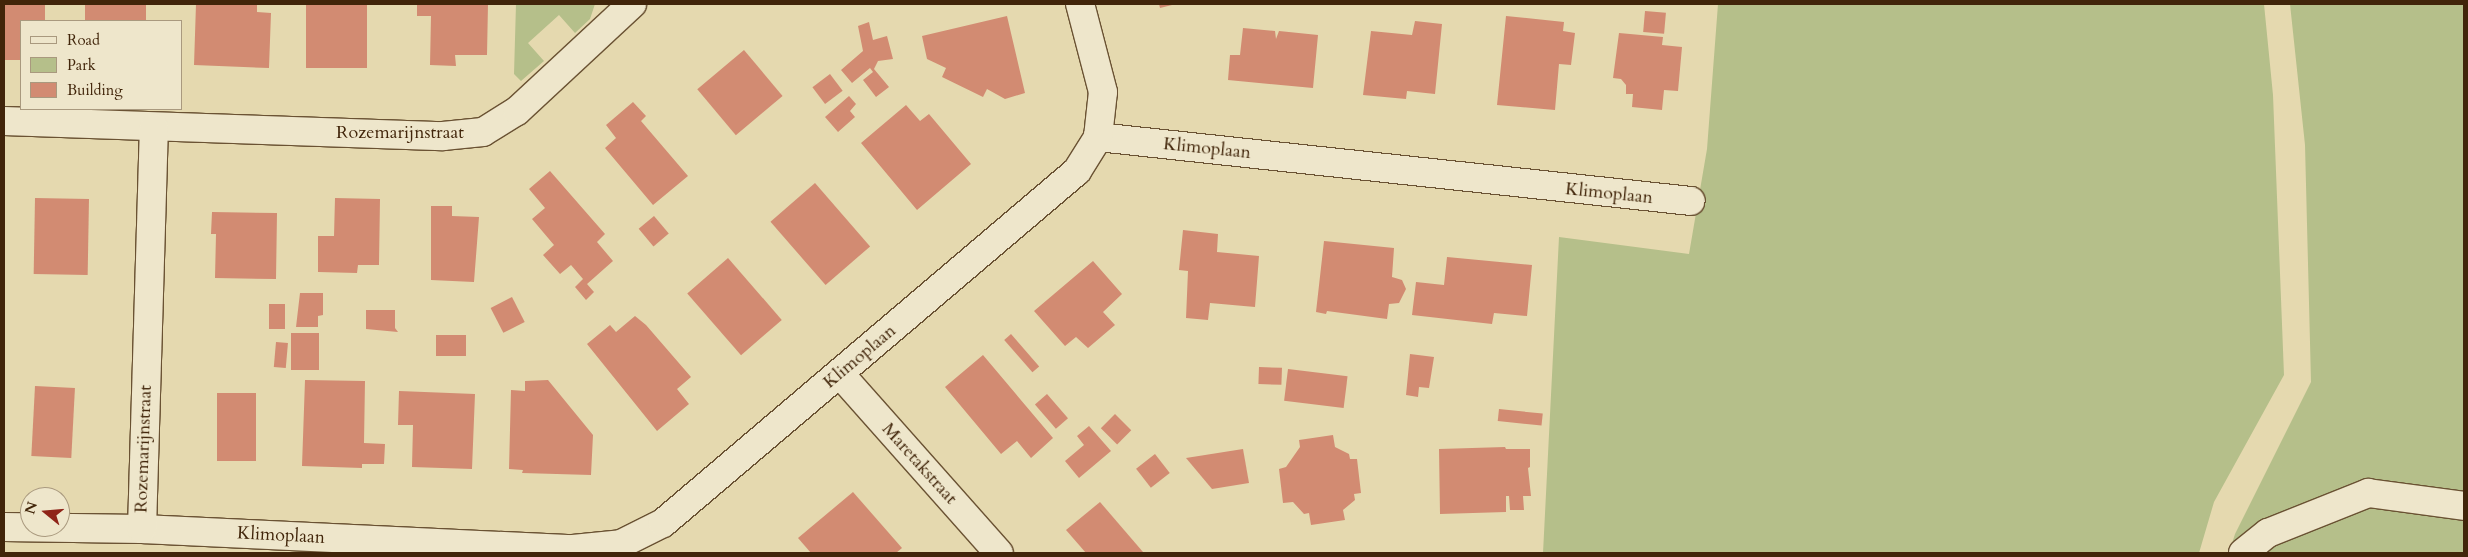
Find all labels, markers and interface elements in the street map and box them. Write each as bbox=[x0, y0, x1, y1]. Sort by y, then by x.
legend bbox=[20, 20, 182, 110]
text: Road bbox=[67, 30, 100, 50]
text: Park bbox=[67, 55, 96, 75]
text: Building bbox=[67, 80, 123, 100]
street label: Rozemarijnstraat bbox=[336, 122, 464, 144]
street label: Klimoplaan bbox=[1162, 134, 1252, 164]
street label: Klimoplaan bbox=[1564, 179, 1654, 209]
street label: Klimoplaan bbox=[819, 320, 901, 394]
street label: Rozemarijnstraat bbox=[131, 385, 157, 513]
street label: Maretakstraat bbox=[877, 419, 961, 509]
north arrow bbox=[20, 487, 70, 537]
text: N bbox=[20, 499, 42, 516]
street label: Klimoplaan bbox=[237, 523, 325, 549]

